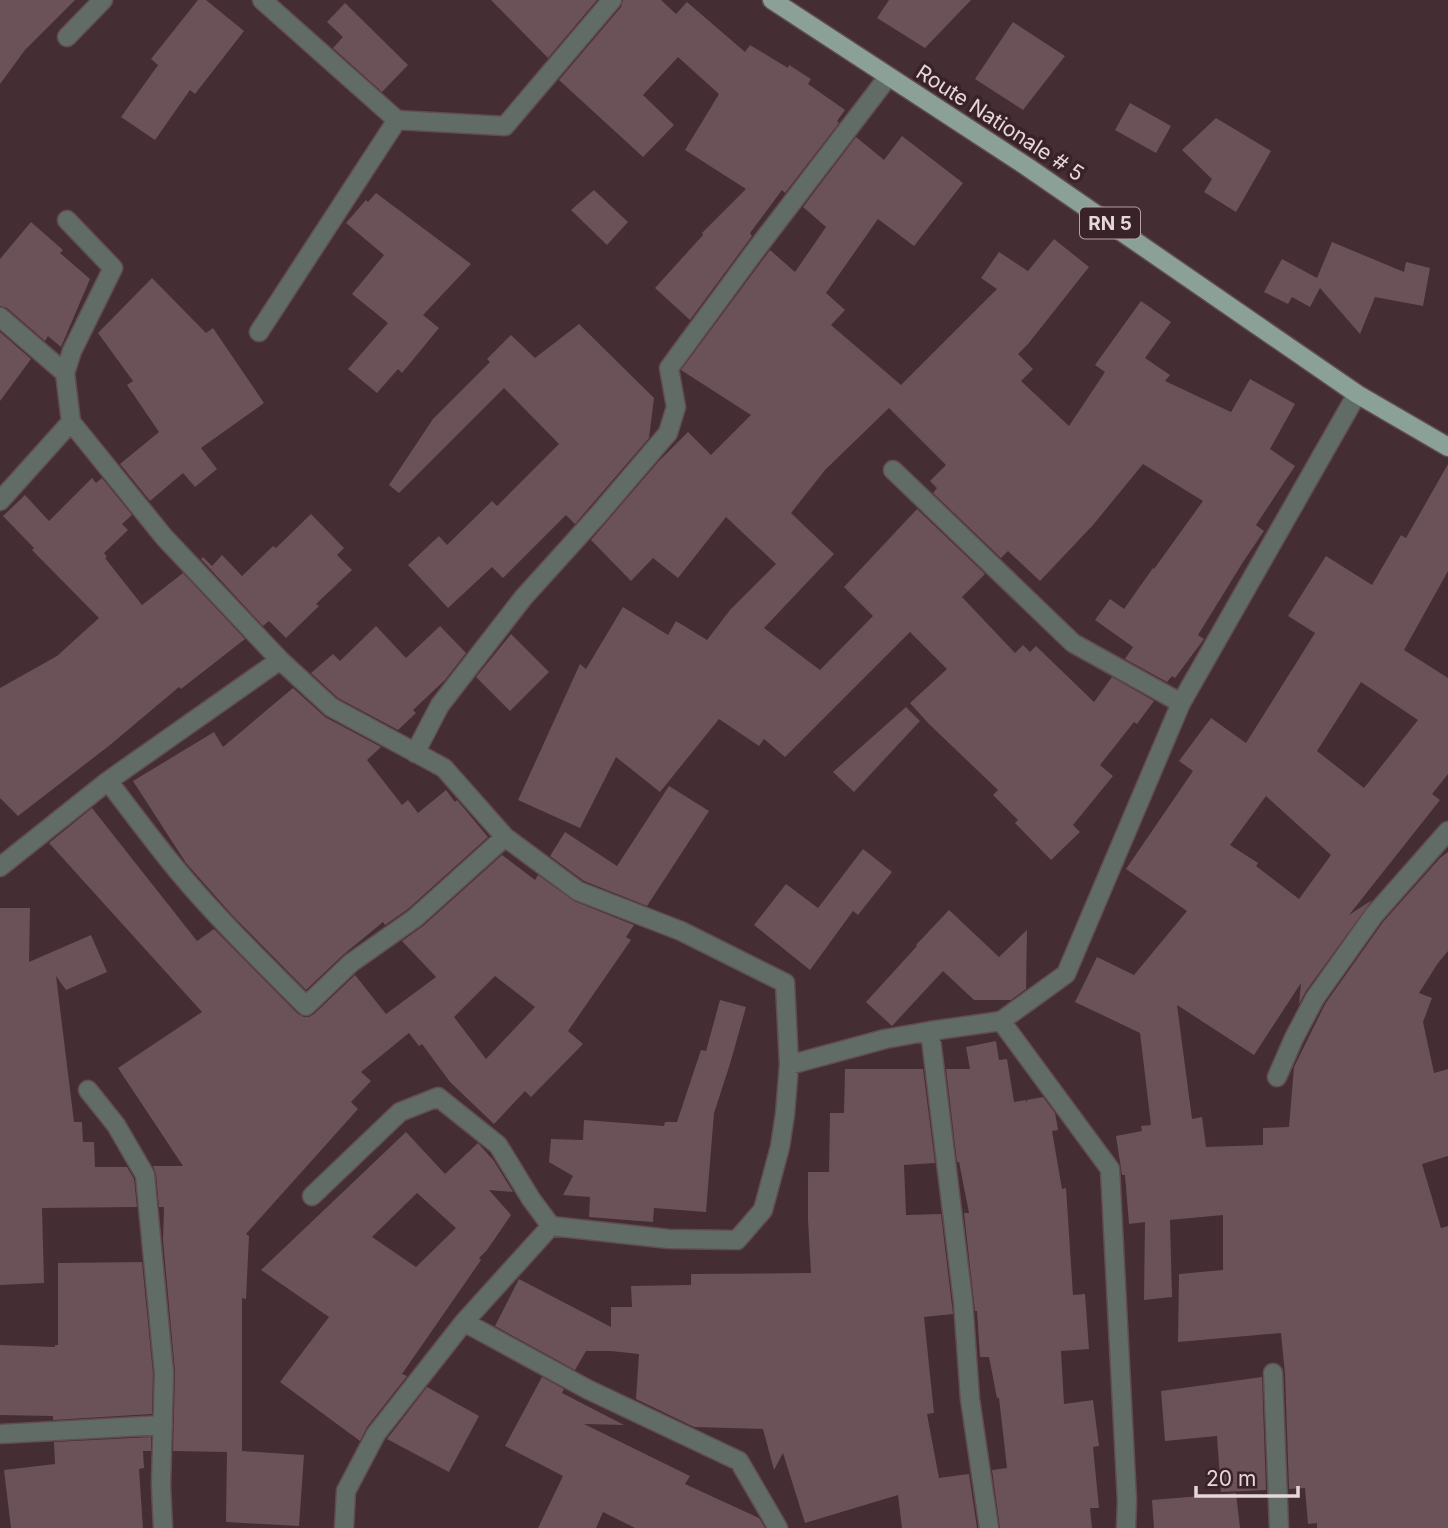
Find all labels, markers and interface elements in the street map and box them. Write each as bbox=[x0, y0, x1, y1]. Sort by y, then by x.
street label: Route Nationale # 5 bbox=[912, 59, 1089, 186]
road number: RN 5 bbox=[1080, 208, 1140, 238]
scale bar bbox=[1196, 1454, 1298, 1498]
text: 20 m bbox=[1206, 1466, 1256, 1491]

